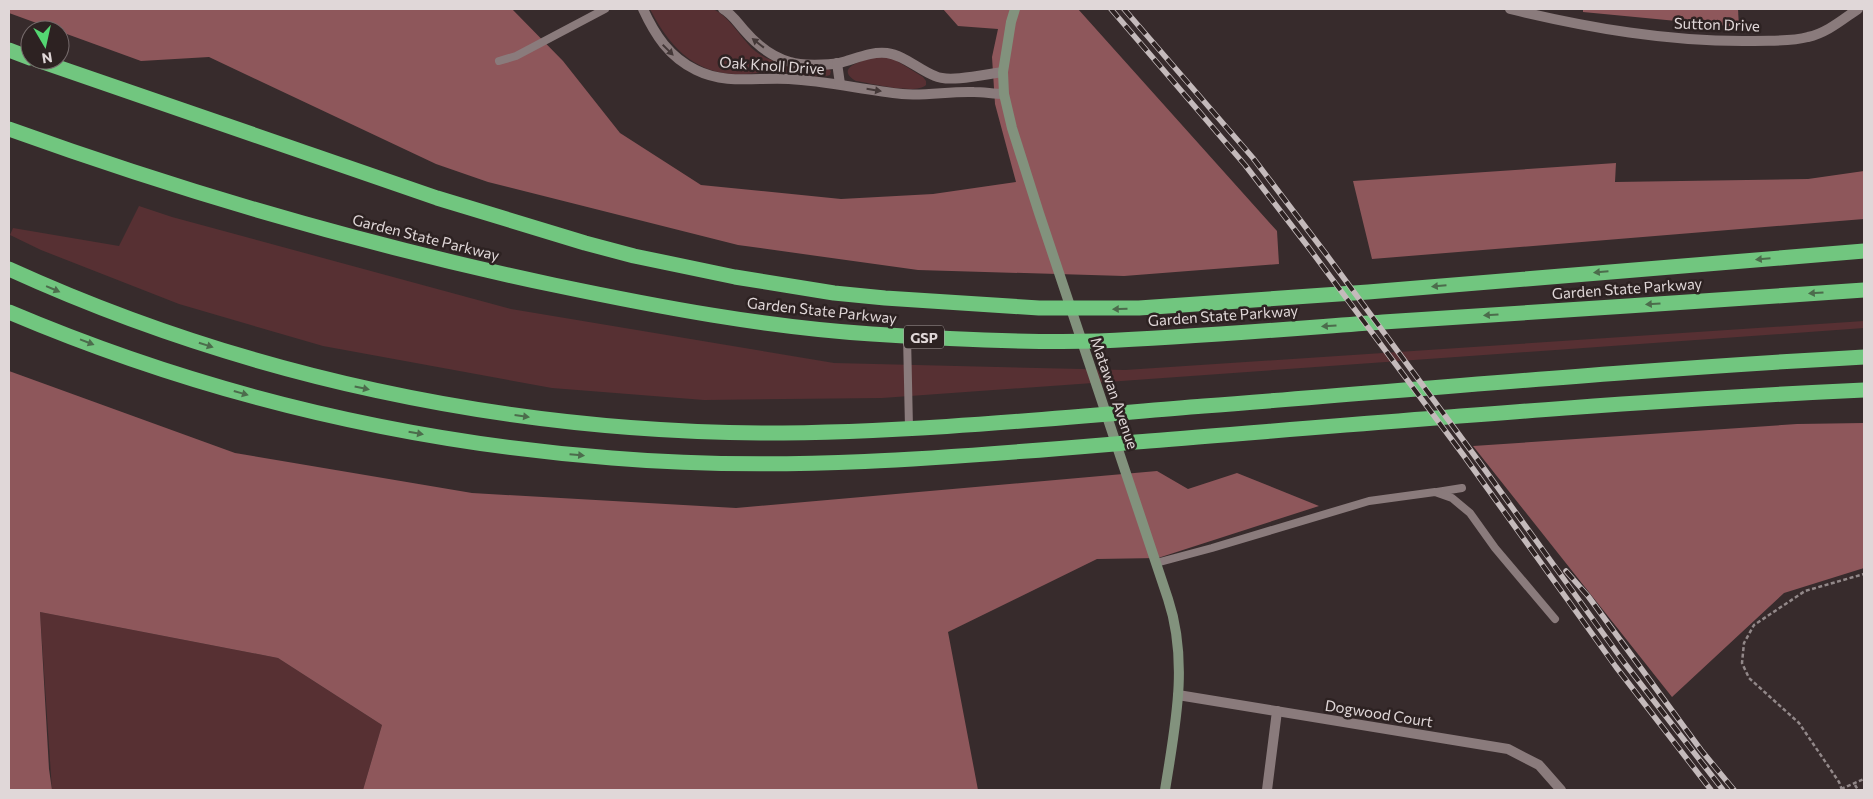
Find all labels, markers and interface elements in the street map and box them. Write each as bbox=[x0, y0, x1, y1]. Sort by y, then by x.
street label: Sutton Drive bbox=[1674, 14, 1760, 34]
north arrow bbox=[20, 20, 70, 70]
one-way arrow bbox=[751, 38, 764, 49]
one-way arrow bbox=[662, 44, 674, 56]
text: N bbox=[41, 49, 54, 68]
street label: Oak Knoll Drive bbox=[719, 52, 825, 78]
one-way arrow bbox=[867, 86, 883, 94]
street label: Garden State Parkway bbox=[351, 210, 502, 264]
one-way arrow bbox=[1755, 255, 1771, 263]
one-way arrow bbox=[1593, 269, 1609, 277]
street label: Garden State Parkway bbox=[1551, 274, 1703, 302]
one-way arrow bbox=[1431, 282, 1447, 290]
one-way arrow bbox=[46, 285, 60, 293]
one-way arrow bbox=[1807, 290, 1823, 298]
street label: Garden State Parkway bbox=[746, 293, 898, 327]
street label: Garden State Parkway bbox=[1147, 301, 1299, 329]
one-way arrow bbox=[1645, 301, 1661, 309]
one-way arrow bbox=[1112, 305, 1128, 313]
one-way arrow bbox=[1483, 311, 1499, 319]
one-way arrow bbox=[1321, 322, 1337, 330]
road number: GSP bbox=[904, 326, 944, 348]
street label: Matawan Avenue bbox=[1087, 335, 1143, 451]
one-way arrow bbox=[80, 339, 94, 347]
one-way arrow bbox=[198, 342, 213, 349]
one-way arrow bbox=[355, 384, 370, 392]
one-way arrow bbox=[234, 390, 249, 398]
one-way arrow bbox=[515, 412, 531, 420]
one-way arrow bbox=[409, 430, 425, 438]
one-way arrow bbox=[570, 451, 586, 459]
street label: Dogwood Court bbox=[1324, 696, 1434, 730]

